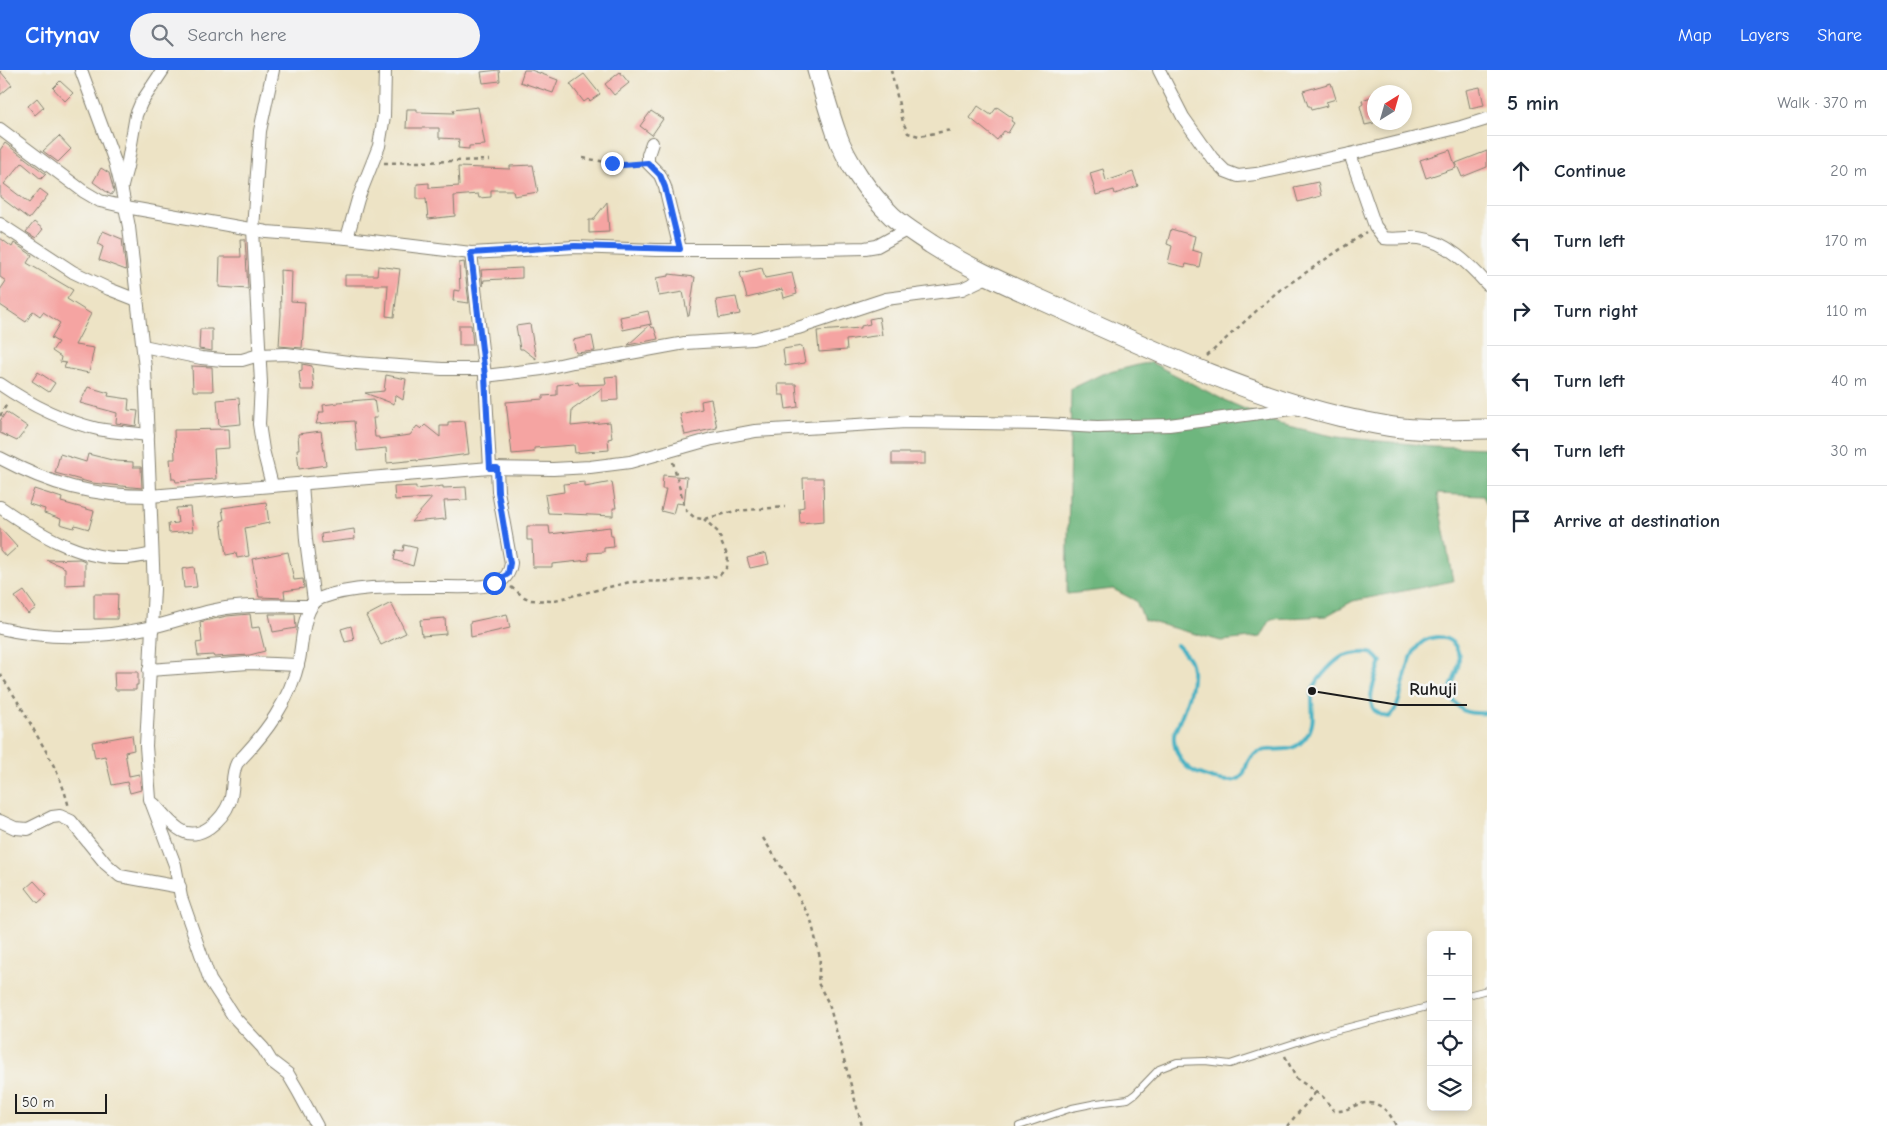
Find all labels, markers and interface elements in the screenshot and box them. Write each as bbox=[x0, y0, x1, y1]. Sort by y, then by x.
search box bbox=[130, 13, 480, 58]
text: Citynav bbox=[25, 21, 100, 49]
icon: search bbox=[148, 21, 176, 49]
text: Search here bbox=[188, 24, 286, 46]
text: Map bbox=[1678, 25, 1712, 46]
text: Layers bbox=[1740, 25, 1789, 46]
text: Share bbox=[1817, 25, 1862, 46]
north arrow bbox=[1367, 85, 1412, 130]
text: 5 min bbox=[1507, 91, 1559, 115]
text: Walk · 370 m bbox=[1777, 94, 1867, 112]
route end bbox=[601, 152, 624, 175]
icon: ahead bbox=[1507, 157, 1535, 185]
text: Continue bbox=[1554, 160, 1626, 182]
text: 20 m bbox=[1830, 162, 1867, 180]
icon: left bbox=[1507, 227, 1535, 255]
text: Turn left bbox=[1554, 230, 1625, 252]
text: 170 m bbox=[1825, 232, 1867, 250]
icon: right bbox=[1507, 297, 1535, 325]
text: Turn right bbox=[1554, 300, 1638, 322]
text: 110 m bbox=[1826, 302, 1867, 320]
icon: left bbox=[1507, 367, 1535, 395]
text: Turn left bbox=[1554, 370, 1625, 392]
text: 40 m bbox=[1831, 372, 1867, 390]
icon: left bbox=[1507, 437, 1535, 465]
text: Turn left bbox=[1554, 440, 1625, 462]
text: 30 m bbox=[1831, 442, 1867, 460]
icon: arrive bbox=[1507, 507, 1535, 535]
text: Arrive at destination bbox=[1554, 510, 1720, 532]
route start bbox=[483, 572, 506, 595]
callout: Ruhuji bbox=[1399, 672, 1467, 705]
text: Ruhuji bbox=[1409, 679, 1457, 700]
map controls bbox=[1427, 931, 1472, 1111]
button: + bbox=[1427, 931, 1472, 976]
button: − bbox=[1427, 976, 1472, 1021]
button: locate bbox=[1427, 1021, 1472, 1066]
button: layers bbox=[1427, 1066, 1472, 1111]
scale bar bbox=[15, 1091, 108, 1114]
text: 50 m bbox=[22, 1094, 54, 1111]

